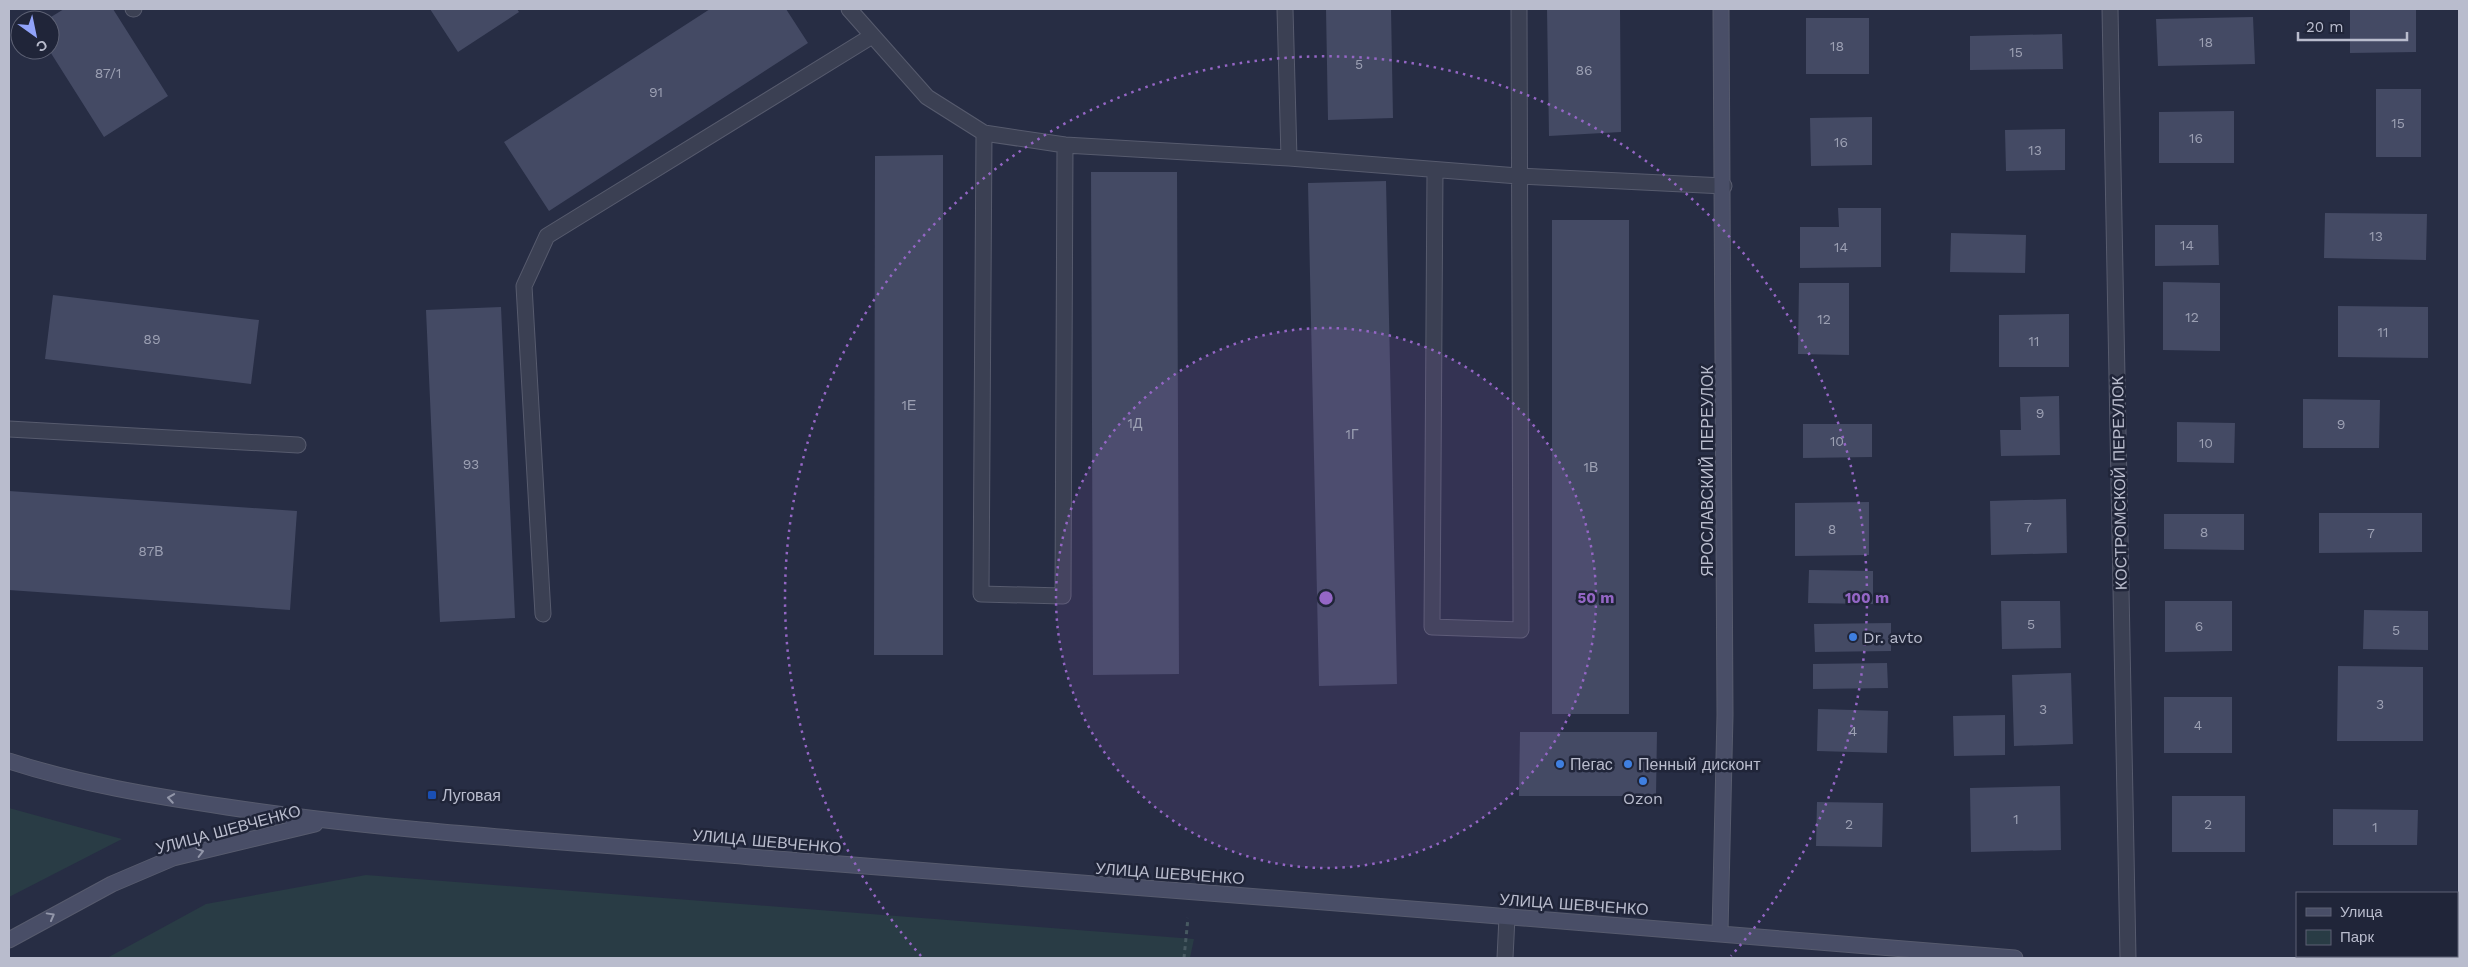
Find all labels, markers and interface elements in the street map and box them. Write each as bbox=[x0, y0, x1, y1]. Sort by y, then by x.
north arrow bbox=[10, 10, 60, 60]
scale bar bbox=[2298, 10, 2407, 42]
text: 20 m bbox=[2306, 18, 2344, 36]
house number: 18 bbox=[2199, 34, 2213, 50]
text: С bbox=[33, 36, 51, 55]
house number: 18 bbox=[1830, 38, 1844, 54]
house number: 15 bbox=[2009, 44, 2023, 60]
house number: 5 bbox=[1355, 56, 1363, 72]
house number: 86 bbox=[1575, 62, 1593, 78]
house number: 87/1 bbox=[95, 65, 121, 81]
house number: 91 bbox=[649, 84, 663, 100]
house number: 15 bbox=[2391, 115, 2405, 131]
house number: 16 bbox=[2189, 130, 2203, 146]
house number: 16 bbox=[1834, 134, 1848, 150]
house number: 13 bbox=[2028, 142, 2042, 158]
house number: 13 bbox=[2369, 228, 2383, 244]
house number: 14 bbox=[2180, 237, 2194, 253]
house number: 14 bbox=[1834, 239, 1848, 255]
house number: 12 bbox=[2185, 309, 2199, 325]
house number: 12 bbox=[1817, 311, 1831, 327]
house number: 11 bbox=[2378, 324, 2388, 340]
house number: 89 bbox=[143, 331, 161, 347]
house number: 11 bbox=[2029, 333, 2039, 349]
street label: ЯРОСЛАВСКИЙ ПЕРЕУЛОК bbox=[1698, 365, 1717, 577]
street label: КОСТРОМСКОЙ ПЕРЕУЛОК bbox=[2108, 375, 2131, 590]
house number: 1Е bbox=[902, 397, 916, 413]
house number: 9 bbox=[2036, 405, 2044, 421]
house number: 1Д bbox=[1128, 415, 1143, 431]
house number: 9 bbox=[2337, 416, 2345, 432]
house number: 1Г bbox=[1345, 426, 1359, 442]
house number: 10 bbox=[1830, 433, 1844, 449]
house number: 10 bbox=[2199, 435, 2213, 451]
house number: 93 bbox=[463, 456, 479, 472]
house number: 1В bbox=[1584, 459, 1598, 475]
house number: 7 bbox=[2024, 519, 2032, 535]
house number: 8 bbox=[1828, 521, 1836, 537]
house number: 8 bbox=[2200, 524, 2208, 540]
house number: 7 bbox=[2367, 525, 2375, 541]
house number: 87В bbox=[138, 543, 164, 559]
centre of rings bbox=[1317, 589, 1335, 607]
text: 50 m bbox=[1578, 589, 1614, 607]
text: 100 m bbox=[1845, 589, 1889, 607]
house number: 5 bbox=[2027, 616, 2035, 632]
house number: 6 bbox=[2195, 618, 2203, 634]
house number: 5 bbox=[2392, 622, 2400, 638]
place label: Dr. avto bbox=[1863, 628, 1923, 647]
marker: Dr. avto bbox=[1847, 631, 1859, 643]
house number: 3 bbox=[2376, 696, 2384, 712]
house number: 3 bbox=[2039, 701, 2047, 717]
house number: 4 bbox=[2194, 717, 2202, 733]
house number: 4 bbox=[1849, 723, 1857, 739]
place label: Пегас bbox=[1570, 755, 1613, 774]
place label: Пенный дисконт bbox=[1638, 755, 1761, 774]
marker: Пегас bbox=[1554, 758, 1566, 770]
marker: Пенный дисконт bbox=[1622, 758, 1634, 770]
marker: Ozon bbox=[1637, 775, 1649, 787]
place label: Луговая bbox=[442, 786, 501, 805]
marker: Луговая bbox=[426, 789, 438, 801]
place label: Ozon bbox=[1623, 789, 1663, 808]
one-way arrow bbox=[167, 794, 176, 804]
street label: УЛИЦА ШЕВЧЕНКО bbox=[154, 801, 303, 858]
house number: 1 bbox=[2013, 811, 2019, 827]
house number: 2 bbox=[1845, 816, 1853, 832]
house number: 2 bbox=[2204, 816, 2212, 832]
house number: 1 bbox=[2372, 819, 2378, 835]
street label: УЛИЦА ШЕВЧЕНКО bbox=[692, 826, 842, 857]
one-way arrow bbox=[195, 847, 204, 858]
street label: УЛИЦА ШЕВЧЕНКО bbox=[1095, 859, 1245, 888]
street label: УЛИЦА ШЕВЧЕНКО bbox=[1499, 890, 1649, 919]
legend bbox=[2296, 892, 2458, 957]
text: Улица bbox=[2340, 903, 2383, 921]
one-way arrow bbox=[45, 912, 54, 922]
text: Парк bbox=[2340, 928, 2374, 946]

